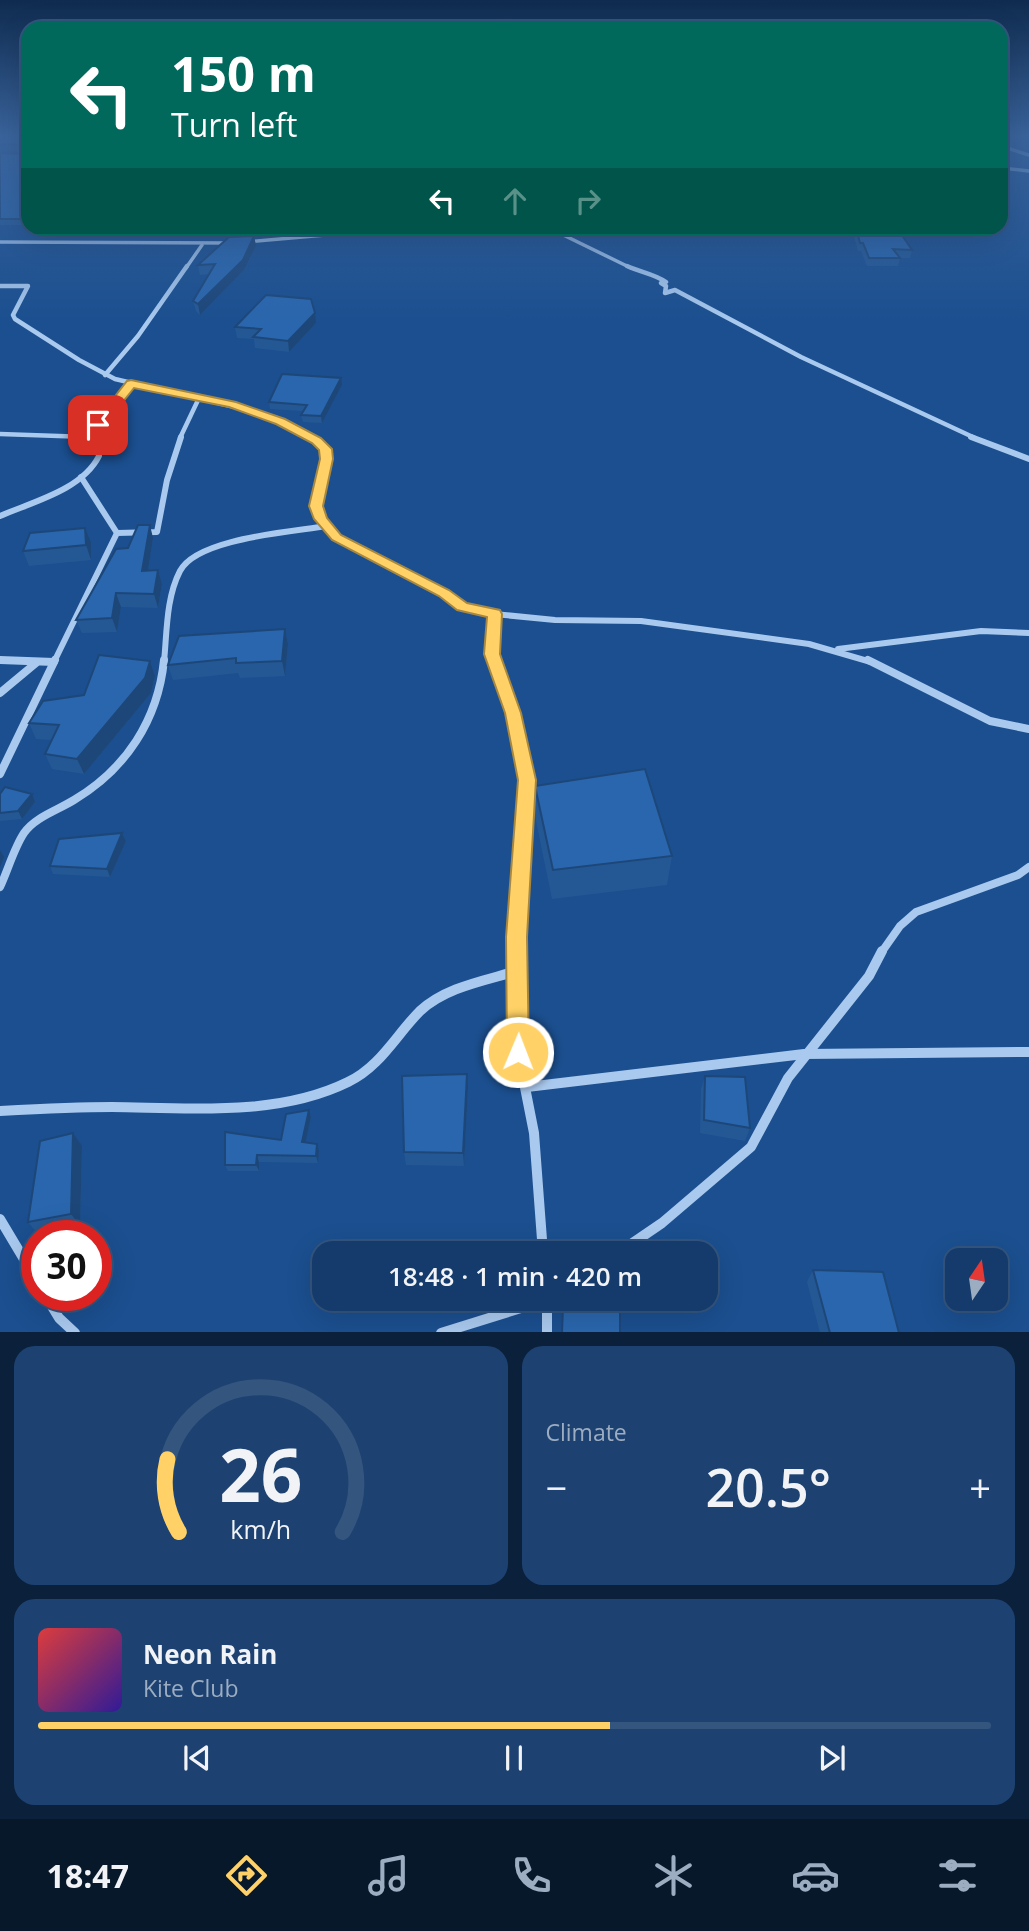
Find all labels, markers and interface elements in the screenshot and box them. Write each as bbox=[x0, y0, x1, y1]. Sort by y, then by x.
text: 150 m bbox=[171, 40, 316, 106]
icon: left bbox=[56, 49, 147, 140]
text: Turn left bbox=[171, 103, 297, 146]
icon: left bbox=[423, 182, 461, 220]
icon: ahead bbox=[496, 182, 534, 220]
icon: right bbox=[569, 182, 607, 220]
pin bbox=[68, 395, 128, 455]
icon: arrive bbox=[79, 406, 117, 444]
position arrow bbox=[481, 1015, 555, 1089]
speed limit sign: 30 bbox=[21, 1220, 112, 1311]
north arrow bbox=[945, 1248, 1008, 1311]
map controls bbox=[945, 1248, 1008, 1311]
text: 18:48 · 1 min · 420 m bbox=[388, 1258, 642, 1294]
text: Climate bbox=[546, 1416, 627, 1448]
text: 26 bbox=[219, 1424, 302, 1523]
text: 20.5° bbox=[705, 1451, 831, 1522]
text: − bbox=[546, 1461, 567, 1513]
text: + bbox=[969, 1461, 991, 1513]
text: km/h bbox=[230, 1511, 291, 1545]
text: Neon Rain bbox=[143, 1636, 277, 1672]
text: Kite Club bbox=[143, 1672, 238, 1704]
icon: previous bbox=[178, 1739, 216, 1777]
icon: pause bbox=[495, 1739, 533, 1777]
icon: next bbox=[813, 1739, 851, 1777]
icon: directions bbox=[222, 1851, 271, 1900]
icon: music bbox=[364, 1851, 413, 1900]
icon: phone bbox=[507, 1851, 556, 1900]
icon: climate bbox=[649, 1851, 698, 1900]
icon: car bbox=[791, 1851, 840, 1900]
icon: filters bbox=[933, 1851, 982, 1900]
text: 18:47 bbox=[47, 1854, 129, 1897]

